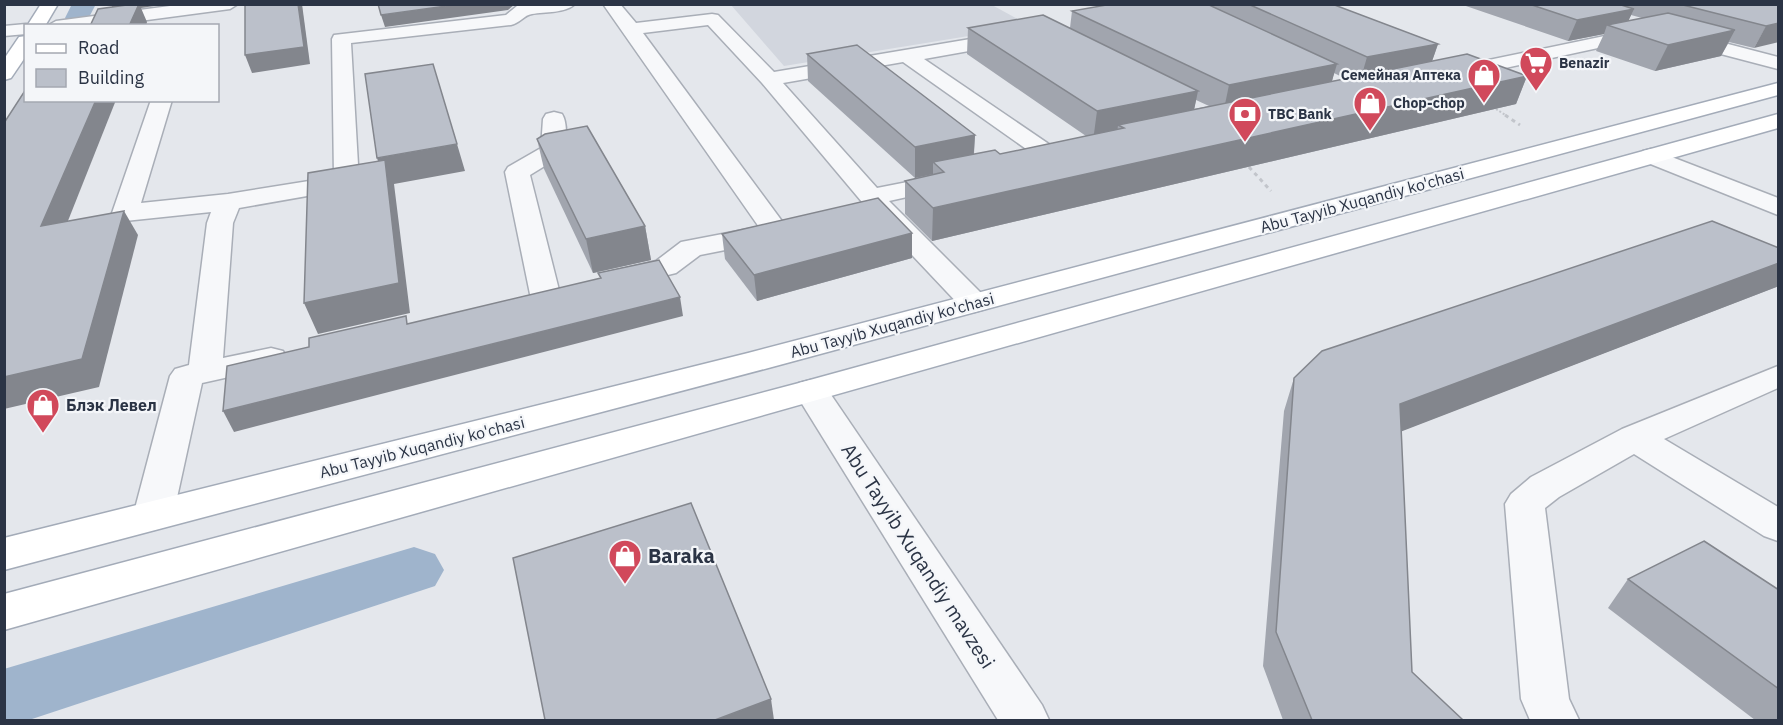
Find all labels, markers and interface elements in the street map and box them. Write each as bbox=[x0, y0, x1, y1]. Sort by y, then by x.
legend bbox=[24, 24, 219, 102]
text: Road bbox=[78, 36, 119, 59]
supermarket icon: Benazir bbox=[1518, 45, 1554, 92]
place label: Benazir bbox=[1559, 54, 1610, 72]
shop icon: Семейная Аптека bbox=[1466, 57, 1502, 104]
text: Building bbox=[78, 66, 145, 89]
place label: Семейная Аптека bbox=[1341, 66, 1461, 84]
shop icon: Chop-chop bbox=[1352, 85, 1388, 132]
place label: Chop-chop bbox=[1393, 94, 1465, 112]
bank icon: TBC Bank bbox=[1227, 96, 1263, 143]
place label: TBC Bank bbox=[1268, 105, 1333, 123]
street label: Abu Tayyib Xuqandiy ko'chasi bbox=[1258, 163, 1466, 237]
street label: Abu Tayyib Xuqandiy ko'chasi bbox=[788, 288, 996, 362]
shop icon: Блэк Левел bbox=[25, 387, 61, 434]
place label: Блэк Левел bbox=[66, 395, 157, 415]
street label: Abu Tayyib Xuqandiy ko'chasi bbox=[317, 412, 527, 482]
street label: Abu Tayyib Xuqandiy mavzesi bbox=[835, 438, 1001, 674]
shop icon: Baraka bbox=[607, 538, 643, 585]
place label: Baraka bbox=[648, 542, 715, 569]

